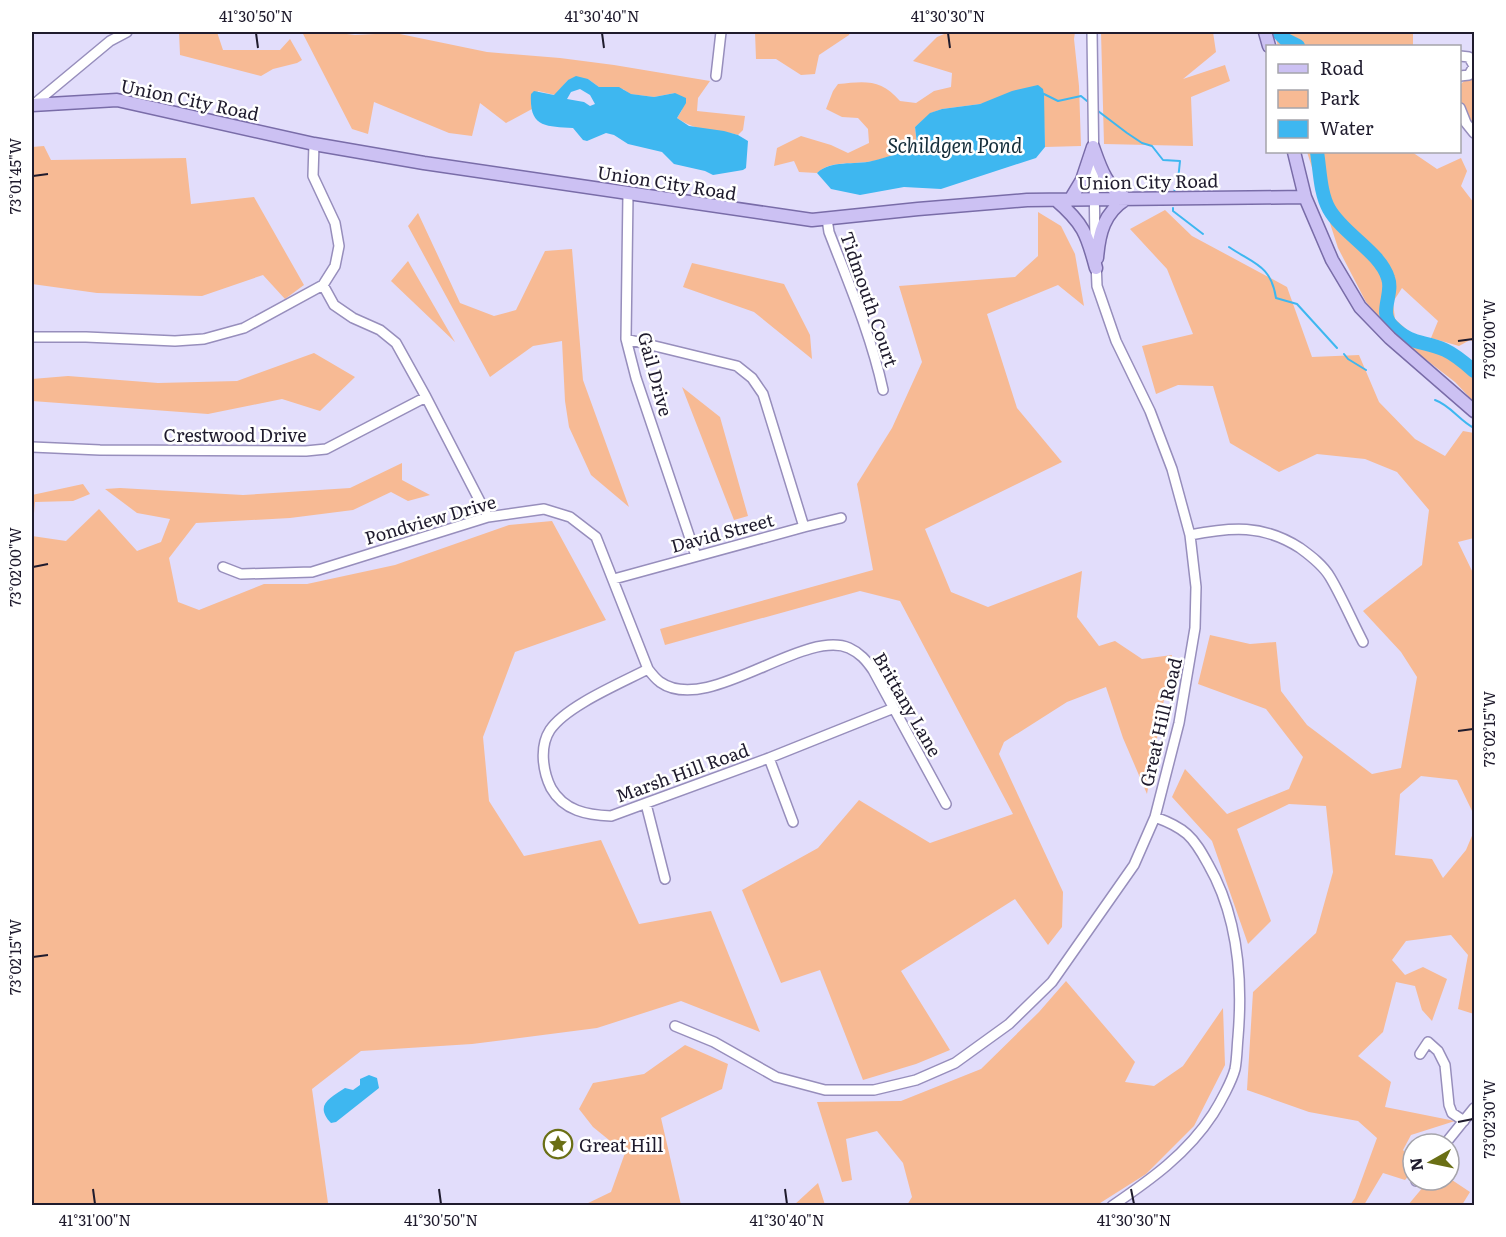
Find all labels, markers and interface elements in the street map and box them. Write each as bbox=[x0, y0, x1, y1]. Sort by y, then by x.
text: 41°30'50"N bbox=[219, 4, 293, 27]
text: 41°30'40"N bbox=[565, 4, 639, 27]
text: 41°30'30"N bbox=[911, 4, 985, 27]
legend bbox=[1266, 45, 1461, 153]
text: Road bbox=[1320, 54, 1364, 81]
street label: Union City Road bbox=[118, 71, 262, 127]
text: Park bbox=[1320, 84, 1361, 111]
text: Water bbox=[1320, 114, 1374, 141]
water label: Schildgen Pond bbox=[888, 129, 1023, 159]
text: 73°01'45"W bbox=[3, 137, 26, 214]
street label: Union City Road bbox=[595, 158, 739, 206]
street label: Union City Road bbox=[1077, 166, 1219, 196]
street label: Tidmouth Court bbox=[834, 228, 906, 371]
text: 73°02'00"W bbox=[1477, 299, 1500, 379]
street label: Gail Drive bbox=[632, 329, 680, 419]
street label: Crestwood Drive bbox=[163, 421, 307, 448]
street label: Pondview Drive bbox=[361, 487, 499, 551]
street label: David Street bbox=[668, 505, 777, 559]
text: 73°02'00"W bbox=[3, 527, 26, 607]
street label: Brittany Lane bbox=[867, 647, 949, 761]
street label: Great Hill Road bbox=[1132, 655, 1188, 789]
text: 73°02'15"W bbox=[1477, 690, 1500, 767]
street label: Marsh Hill Road bbox=[612, 735, 752, 809]
text: 73°02'15"W bbox=[3, 918, 26, 995]
text: 73°02'30"W bbox=[1477, 1079, 1500, 1159]
place icon: Great Hill bbox=[542, 1128, 574, 1160]
place label: Great Hill bbox=[579, 1131, 663, 1158]
north arrow bbox=[1401, 1132, 1461, 1192]
text: N bbox=[1402, 1156, 1428, 1173]
text: 41°31'00"N bbox=[59, 1208, 131, 1231]
text: 41°30'50"N bbox=[404, 1208, 478, 1231]
text: 41°30'40"N bbox=[750, 1208, 824, 1231]
text: 41°30'30"N bbox=[1097, 1208, 1171, 1231]

